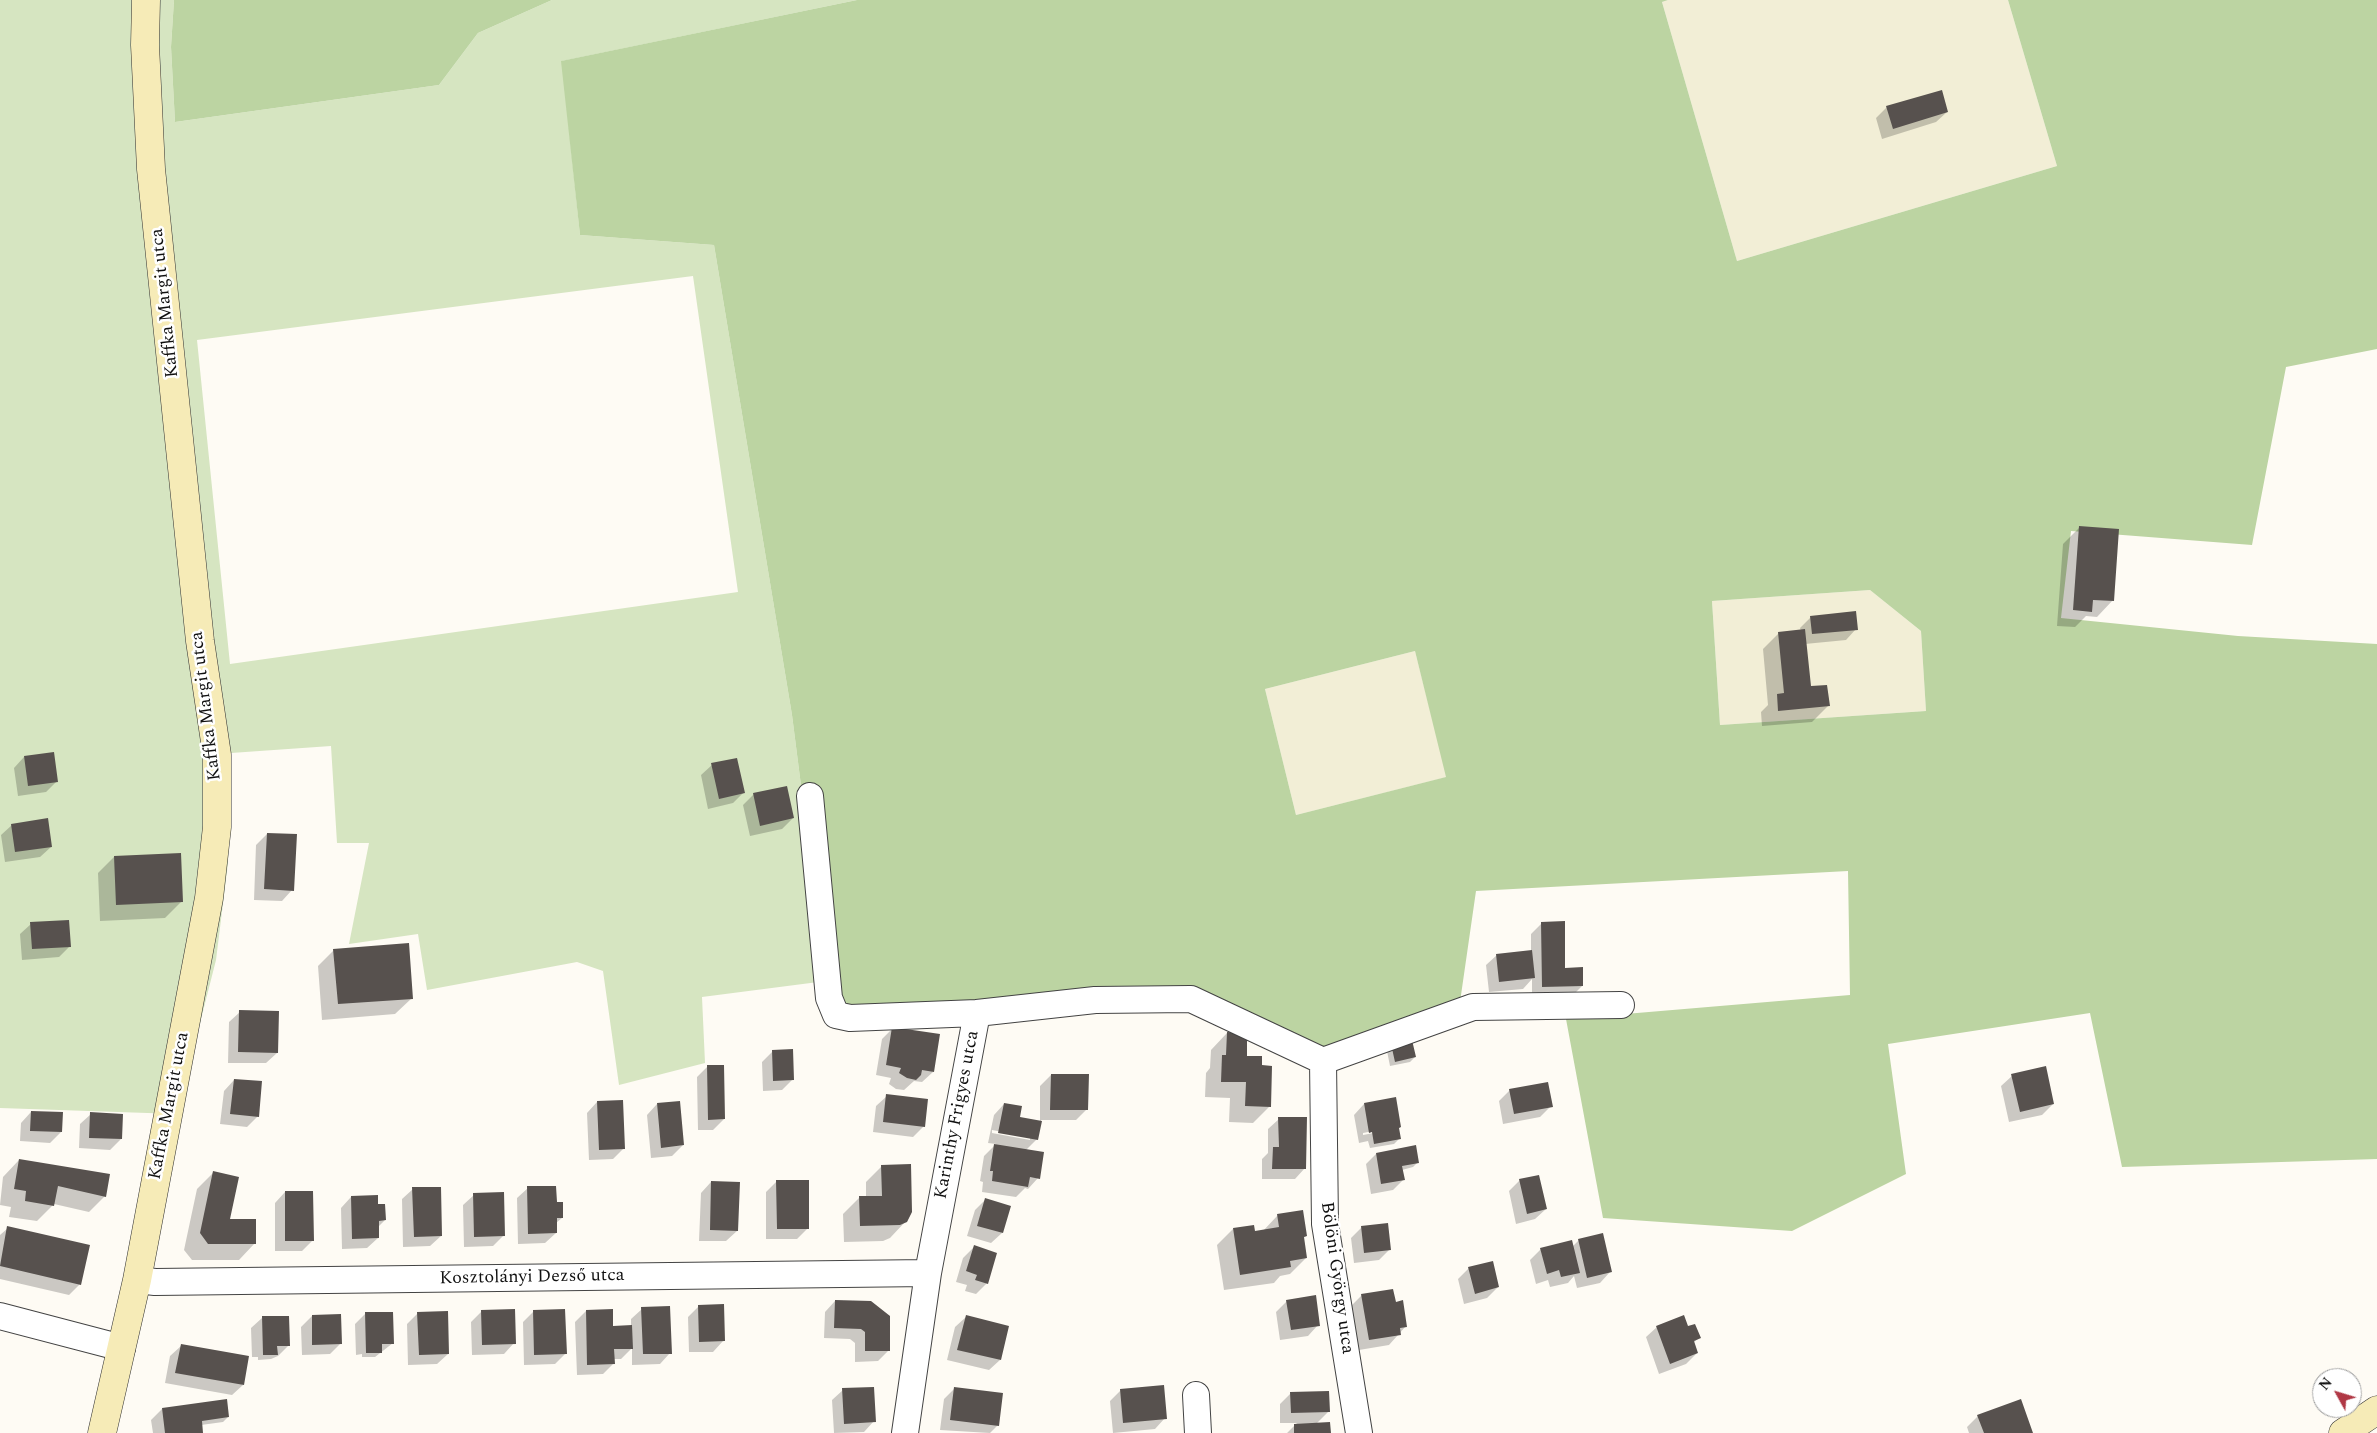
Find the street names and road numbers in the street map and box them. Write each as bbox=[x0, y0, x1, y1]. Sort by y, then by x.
street label: Kaffka Margit utca bbox=[147, 227, 185, 379]
street label: Kaffka Margit utca bbox=[187, 630, 227, 782]
street label: Karinthy Frigyes utca bbox=[931, 1029, 985, 1201]
street label: Kaffka Margit utca bbox=[145, 1030, 195, 1182]
street label: Bölöni György utca bbox=[1315, 1201, 1357, 1355]
street label: Kosztolányi Dezső utca bbox=[439, 1266, 625, 1290]

